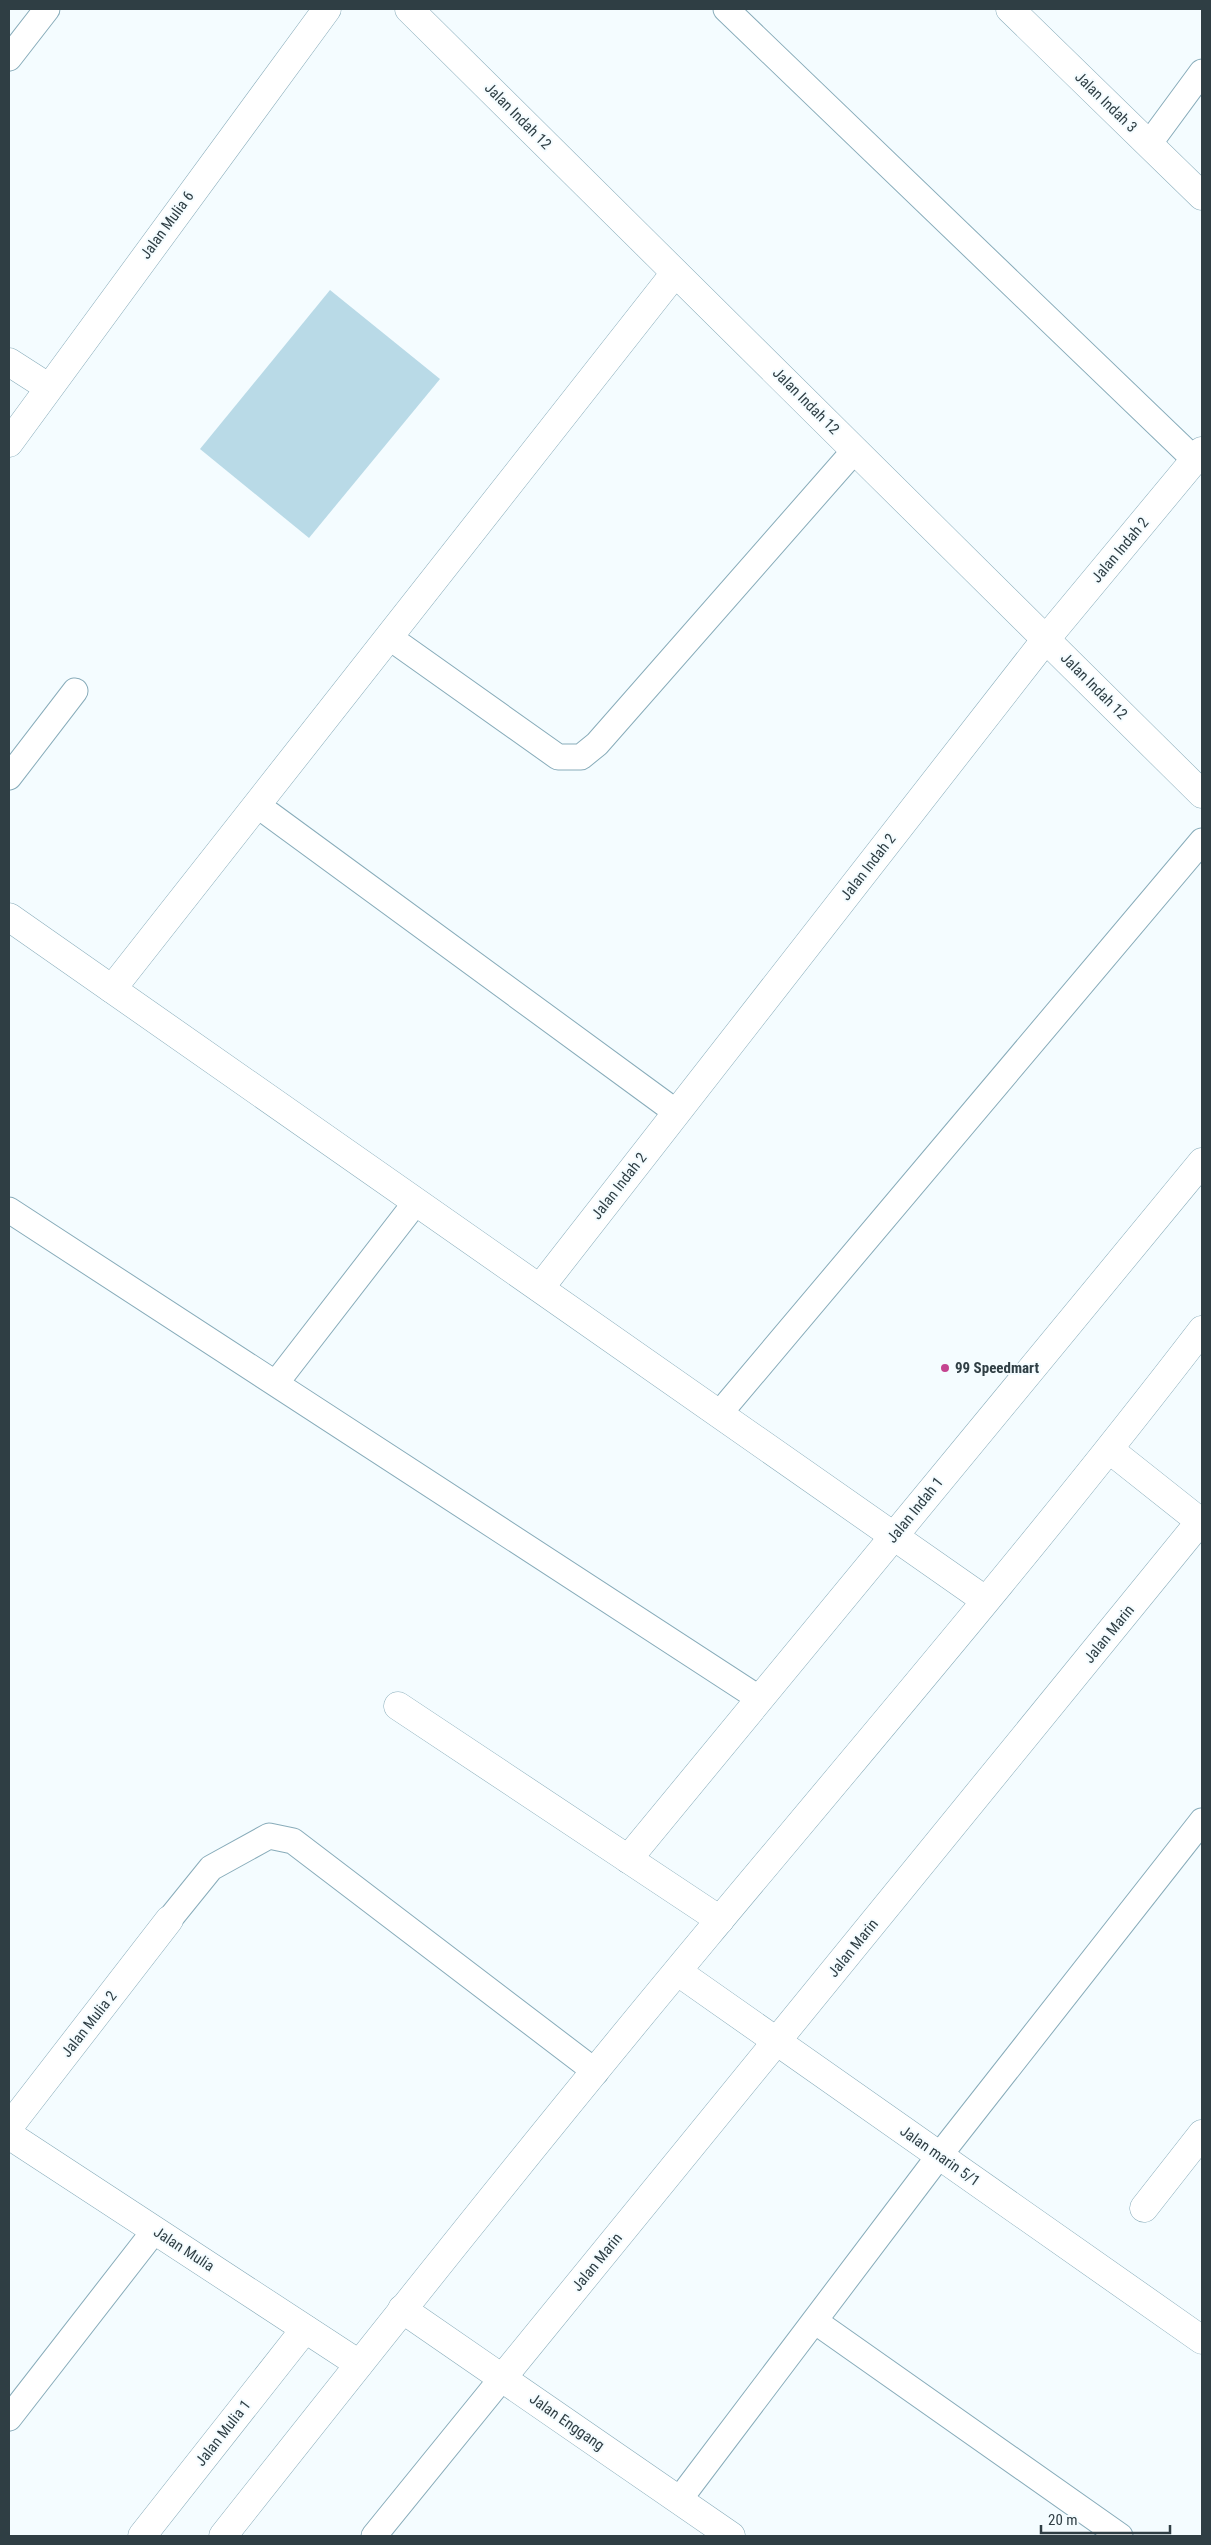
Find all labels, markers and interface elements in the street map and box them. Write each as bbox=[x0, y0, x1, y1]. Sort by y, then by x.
street label: Jalan Indah 3 bbox=[1071, 68, 1141, 136]
street label: Jalan Indah 12 bbox=[481, 79, 555, 153]
street label: Jalan Mulia 6 bbox=[136, 188, 198, 262]
street label: Jalan Indah 12 bbox=[769, 364, 843, 438]
street label: Jalan Indah 2 bbox=[1088, 514, 1152, 586]
street label: Jalan Indah 12 bbox=[1057, 649, 1131, 723]
street label: Jalan Indah 2 bbox=[836, 830, 900, 904]
street label: Jalan Indah 2 bbox=[587, 1149, 651, 1223]
place label: 99 Speedmart bbox=[955, 1359, 1039, 1377]
marker: 99 Speedmart bbox=[939, 1362, 951, 1374]
street label: Jalan Indah 1 bbox=[883, 1473, 947, 1547]
street label: Jalan Marin bbox=[1080, 1601, 1138, 1667]
street label: Jalan Marin bbox=[824, 1915, 882, 1981]
street label: Jalan Mulia 2 bbox=[58, 1987, 120, 2061]
street label: Jalan marin 5/1 bbox=[897, 2122, 983, 2190]
street label: Jalan Mulia bbox=[150, 2223, 218, 2275]
street label: Jalan Marin bbox=[568, 2229, 626, 2295]
street label: Jalan Enggang bbox=[526, 2390, 608, 2454]
street label: Jalan Mulia 1 bbox=[192, 2396, 254, 2470]
scale bar bbox=[1041, 2502, 1170, 2534]
text: 20 m bbox=[1048, 2511, 1078, 2529]

